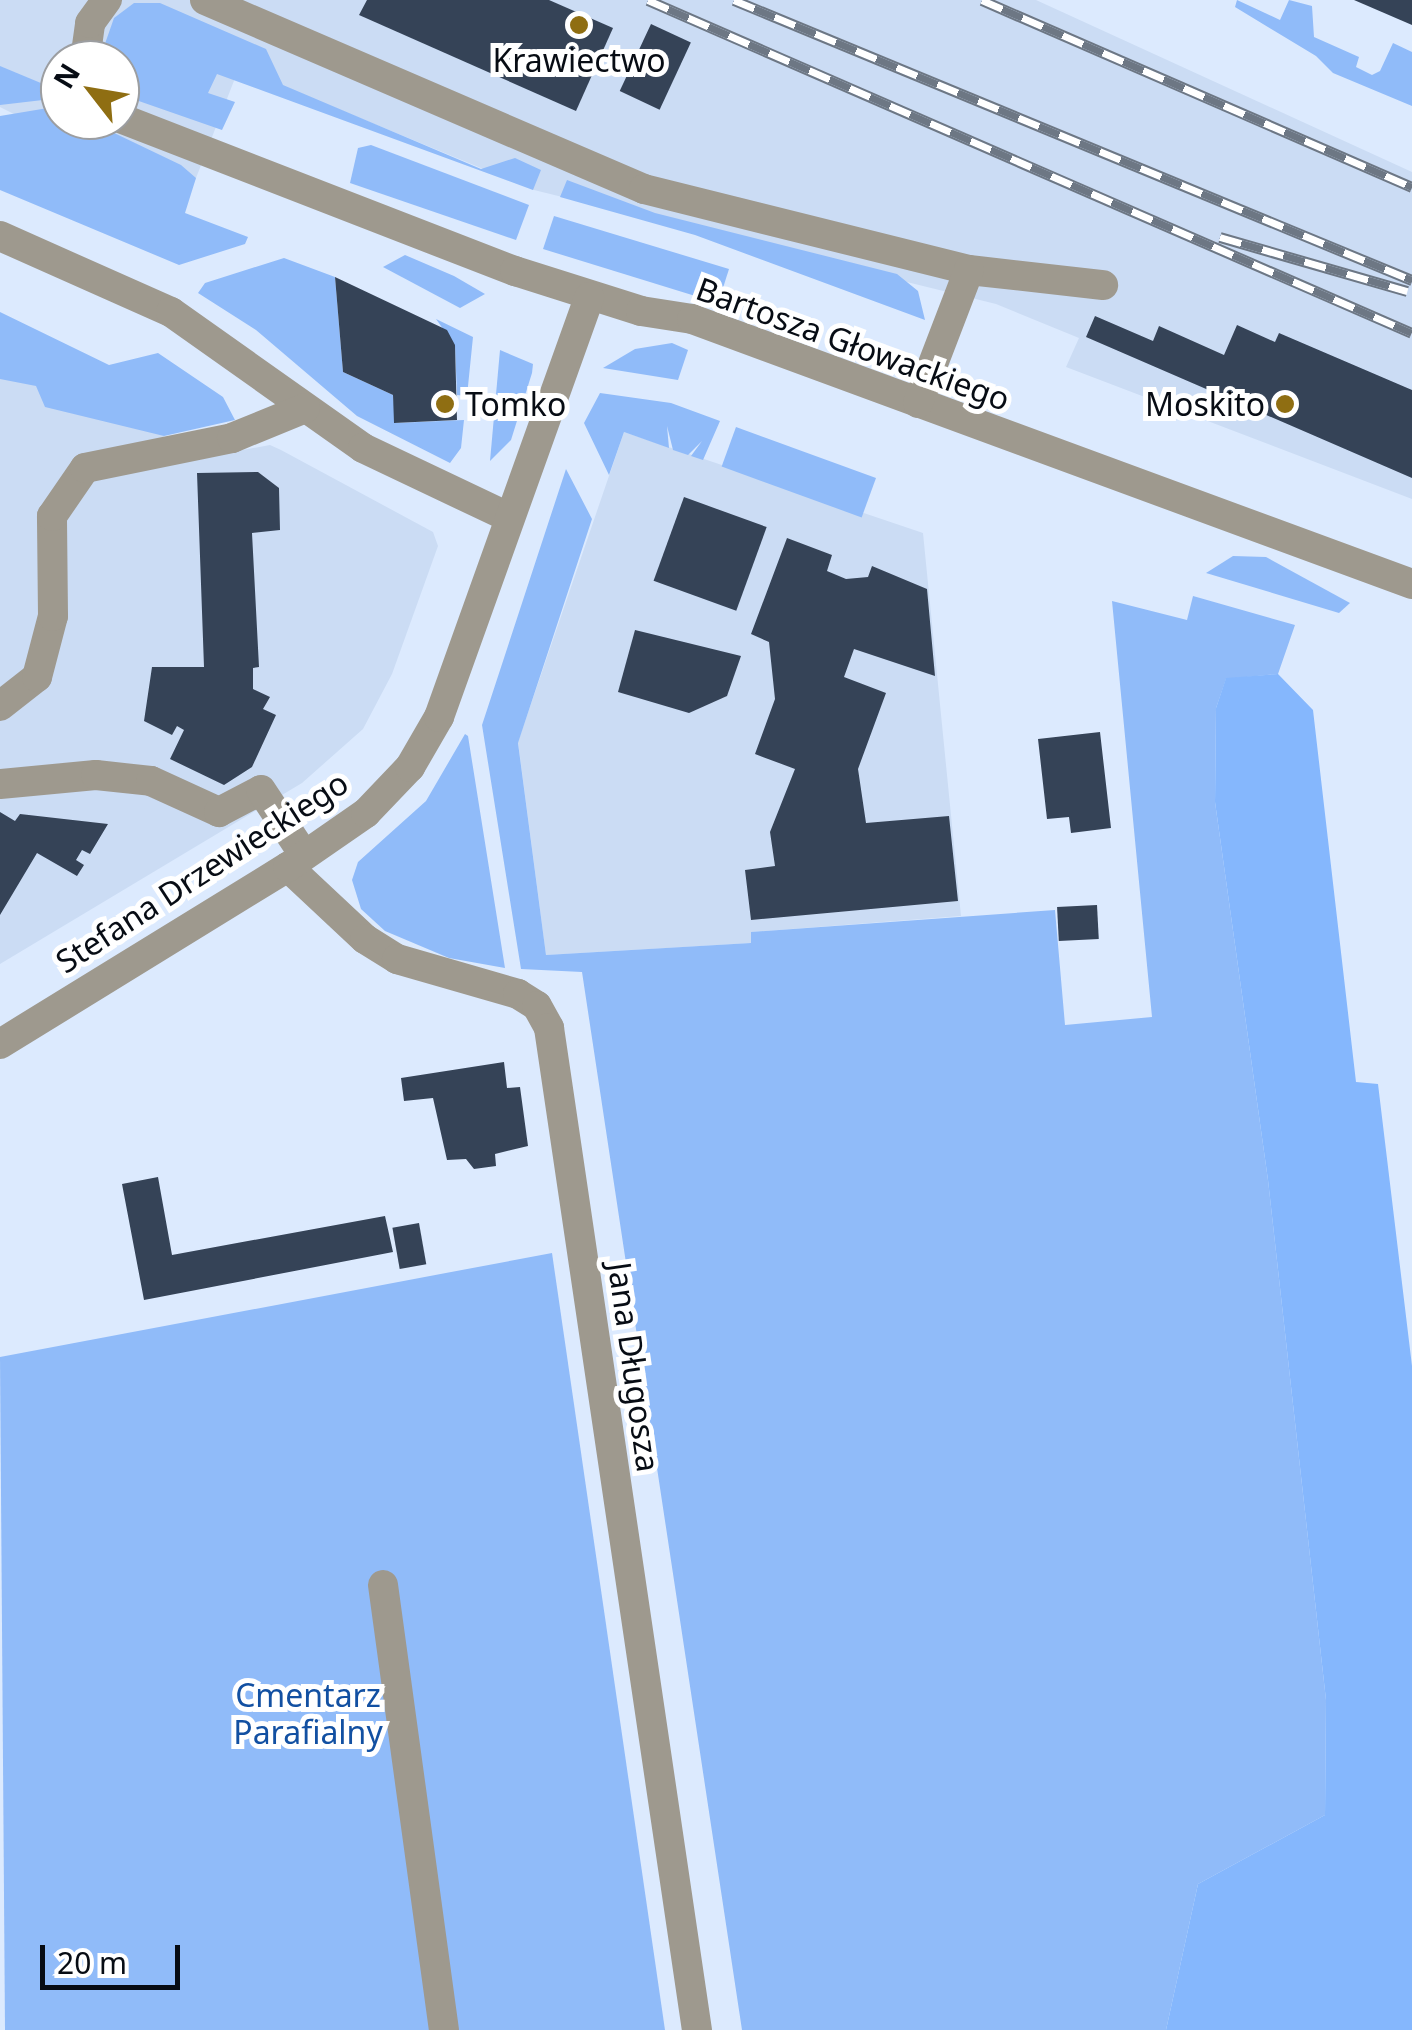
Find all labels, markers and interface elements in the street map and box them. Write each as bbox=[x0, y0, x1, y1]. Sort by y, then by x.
marker: Krawiectwo bbox=[568, 14, 590, 36]
north arrow bbox=[40, 40, 140, 140]
place label: Krawiectwo bbox=[492, 41, 666, 79]
text: N bbox=[44, 56, 88, 95]
street label: Bartosza Głowackiego bbox=[691, 269, 1015, 419]
place label: Tomko bbox=[465, 385, 566, 423]
place label: Moskito bbox=[1145, 385, 1265, 423]
marker: Tomko bbox=[434, 393, 456, 415]
marker: Moskito bbox=[1274, 393, 1296, 415]
street label: Stefana Drzewieckiego bbox=[49, 763, 355, 981]
street label: Jana Długosza bbox=[600, 1260, 668, 1474]
park label: Cmentarz Parafialny bbox=[233, 1677, 383, 1752]
scale bar bbox=[45, 1925, 185, 1987]
text: 20 m bbox=[57, 1942, 127, 1983]

